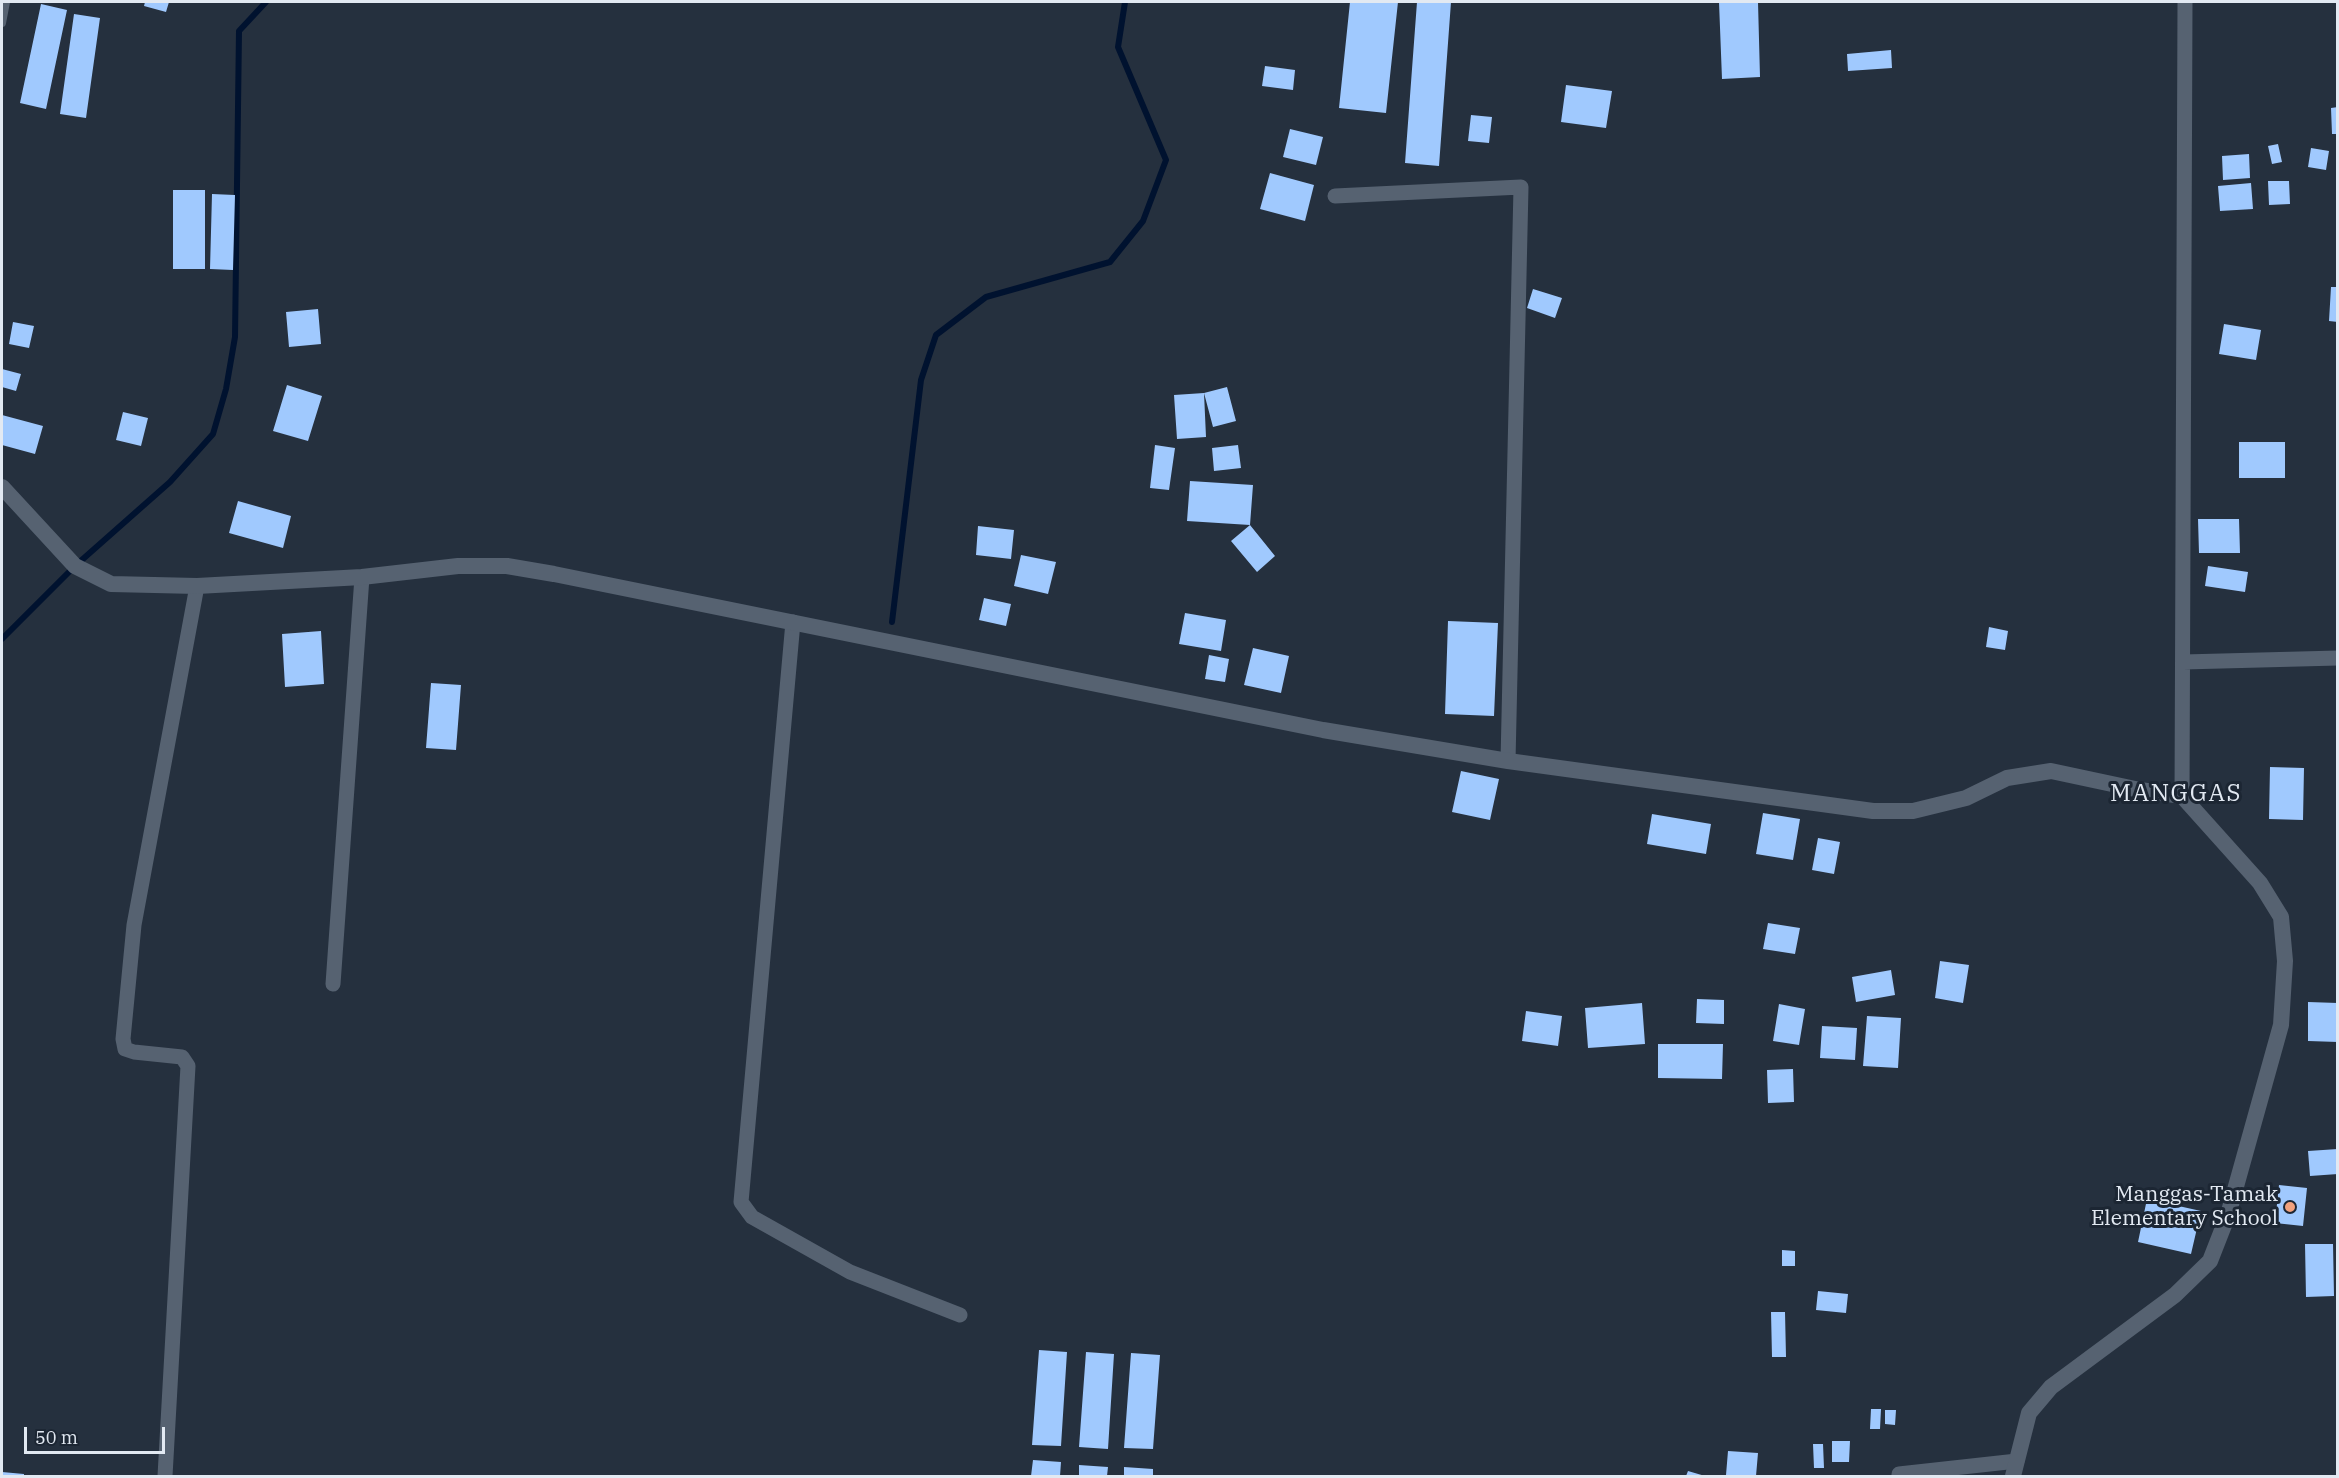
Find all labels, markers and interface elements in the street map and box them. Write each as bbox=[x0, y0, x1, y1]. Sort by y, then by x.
district label: MANGGAS bbox=[2110, 780, 2242, 808]
place label: Manggas-Tamak Elementary School bbox=[2091, 1182, 2278, 1232]
marker: Manggas-Tamak Elementary School bbox=[2283, 1200, 2297, 1214]
scale bar bbox=[27, 1415, 168, 1453]
text: 50 m bbox=[35, 1426, 78, 1449]

